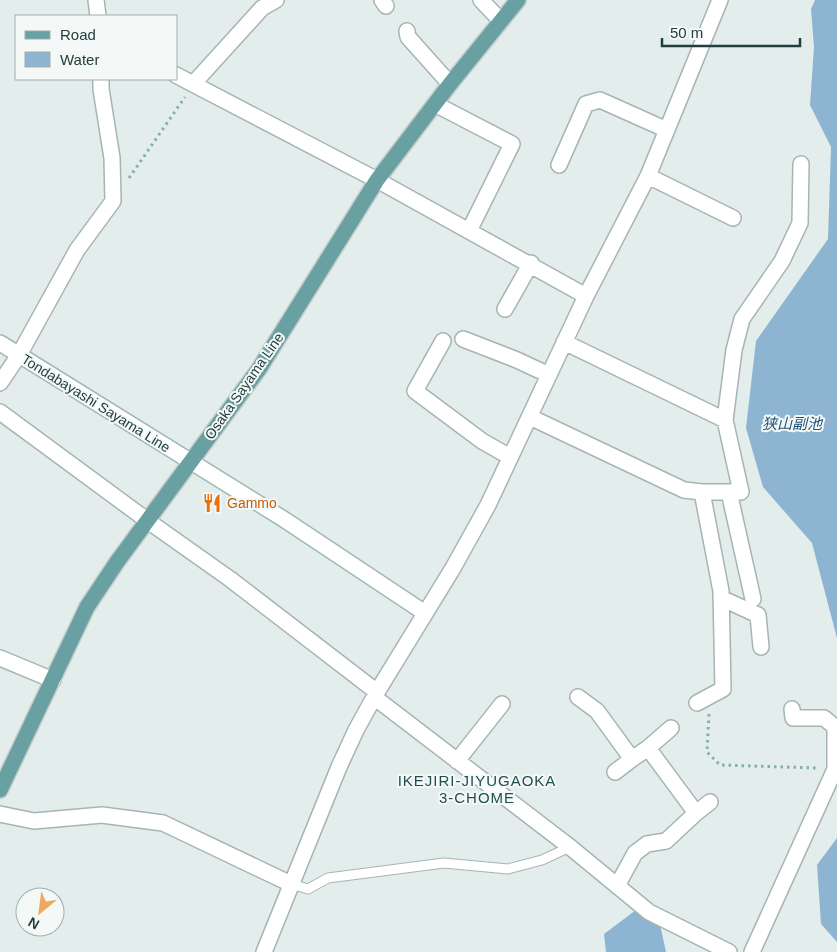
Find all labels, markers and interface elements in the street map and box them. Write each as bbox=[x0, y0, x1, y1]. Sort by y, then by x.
legend bbox=[15, 15, 178, 80]
scale bar bbox=[662, 15, 800, 47]
text: 50 m bbox=[670, 24, 703, 41]
text: Road bbox=[60, 26, 96, 43]
text: Water bbox=[60, 51, 99, 68]
street label: Osaka Sayama Line bbox=[201, 330, 287, 442]
street label: Tondabayashi Sayama Line bbox=[19, 351, 173, 455]
water label: 狭山副池 bbox=[762, 415, 824, 432]
restaurant icon: Gammo bbox=[201, 492, 223, 514]
place label: Gammo bbox=[227, 495, 277, 511]
district label: IKEJIRI-JIYUGAOKA 3-CHOME bbox=[398, 772, 556, 806]
north arrow bbox=[15, 887, 65, 937]
text: N bbox=[25, 914, 42, 933]

